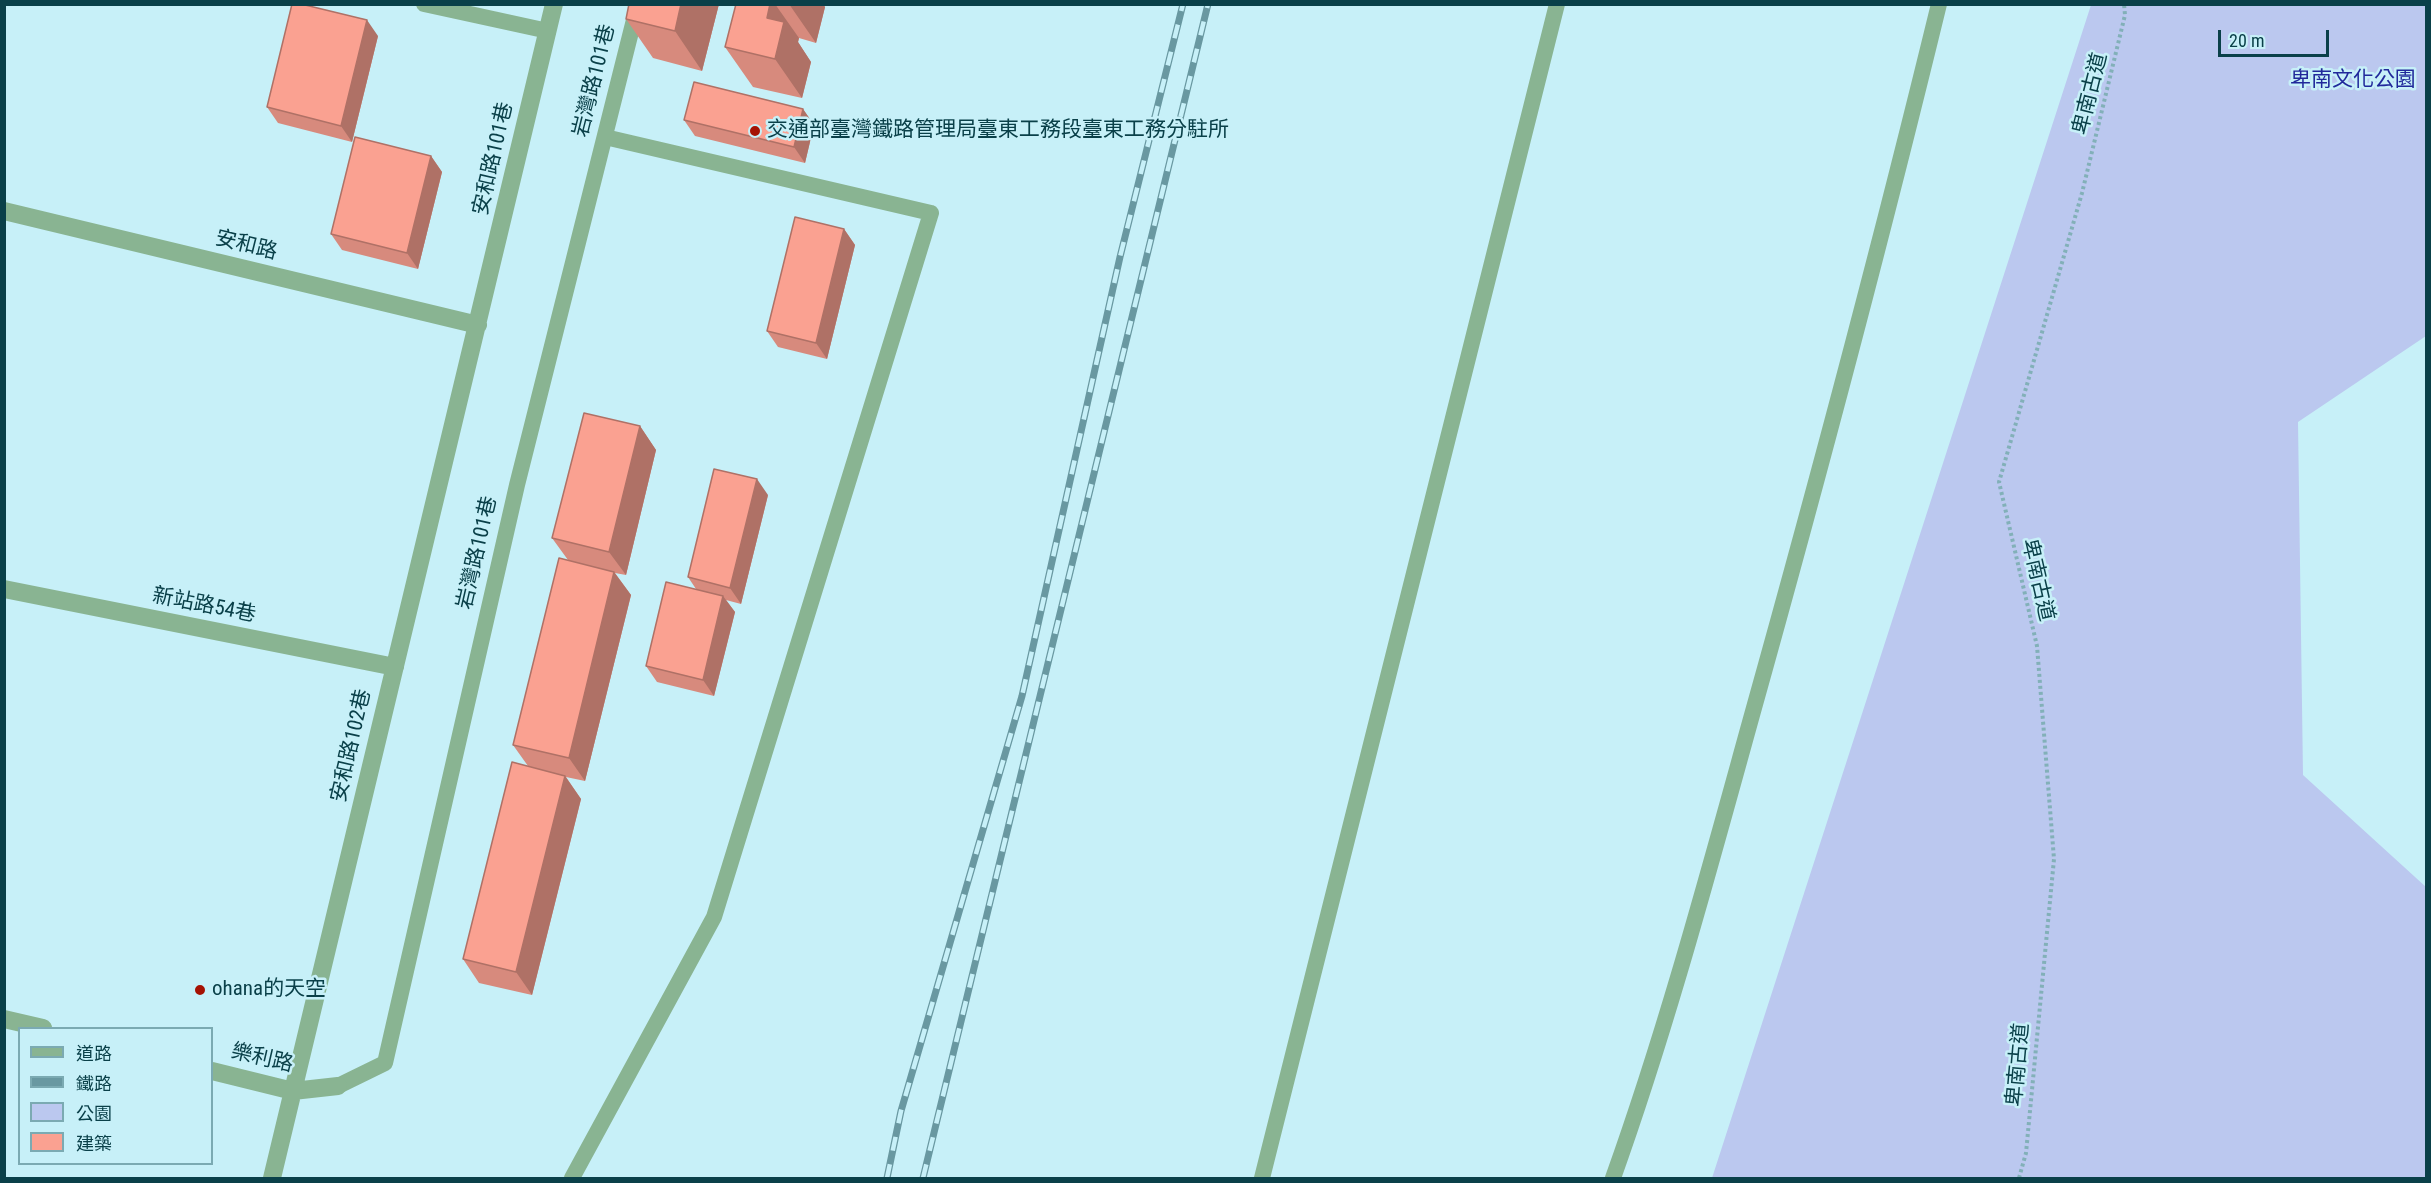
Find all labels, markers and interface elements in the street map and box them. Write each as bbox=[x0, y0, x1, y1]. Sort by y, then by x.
scale bar bbox=[2221, 18, 2332, 56]
street label: 岩灣路101巷 bbox=[569, 22, 621, 140]
text: 20 m bbox=[2229, 30, 2264, 51]
street label: 卑南古道 bbox=[2069, 50, 2113, 138]
park label: 卑南文化公園 bbox=[2290, 68, 2416, 94]
street label: 安和路101巷 bbox=[469, 100, 519, 218]
place label: 交通部臺灣鐵路管理局臺東工務段臺東工務分駐所 bbox=[767, 118, 1229, 144]
marker: 交通部臺灣鐵路管理局臺東工務段臺東工務分駐所 bbox=[748, 124, 762, 138]
street label: 安和路 bbox=[212, 226, 280, 266]
street label: 岩灣路101巷 bbox=[453, 494, 503, 612]
street label: 卑南古道 bbox=[2015, 536, 2059, 624]
street label: 新站路54巷 bbox=[150, 584, 258, 628]
street label: 安和路102巷 bbox=[327, 687, 377, 805]
place label: ohana的天空 bbox=[212, 977, 326, 1003]
marker: ohana的天空 bbox=[193, 983, 207, 997]
street label: 卑南古道 bbox=[2003, 1022, 2035, 1108]
legend bbox=[18, 1027, 213, 1165]
street label: 樂利路 bbox=[228, 1040, 296, 1078]
text: 道路 bbox=[76, 1043, 112, 1064]
text: 鐵路 bbox=[76, 1073, 112, 1094]
text: 公園 bbox=[76, 1103, 112, 1124]
text: 建築 bbox=[76, 1133, 112, 1154]

